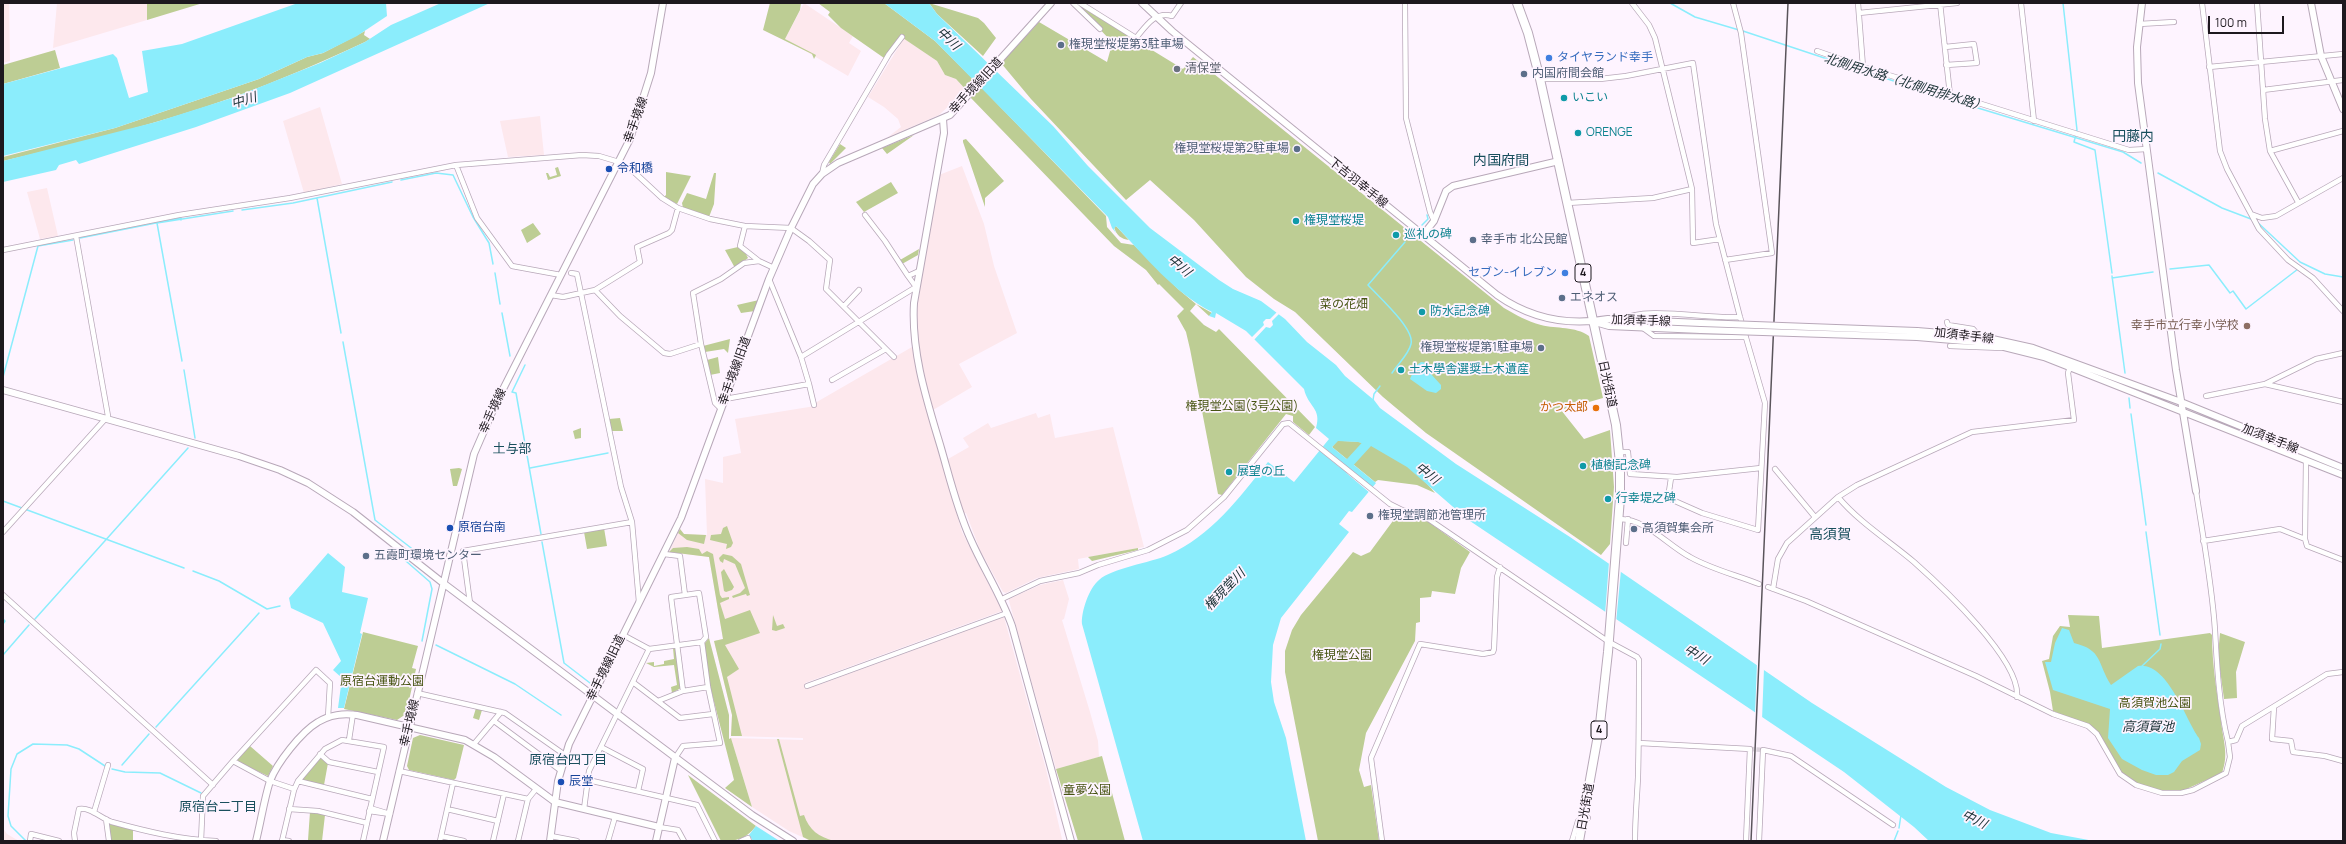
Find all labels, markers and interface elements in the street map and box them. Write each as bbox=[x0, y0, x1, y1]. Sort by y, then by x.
scale bar bbox=[2210, 8, 2286, 34]
text: 100 m bbox=[2215, 14, 2247, 31]
water label: 中川 bbox=[933, 24, 963, 54]
place label: 権現堂桜堤第3駐車場 bbox=[1069, 38, 1184, 52]
marker: 権現堂桜堤第3駐車場 bbox=[1056, 40, 1066, 50]
place label: タイヤランド幸手 bbox=[1557, 51, 1653, 65]
water label: 北側用水路（北側用排水路） bbox=[1822, 51, 1988, 115]
marker: タイヤランド幸手 bbox=[1544, 53, 1554, 63]
street label: 幸手境線旧道 bbox=[946, 55, 1006, 117]
place label: 清保堂 bbox=[1185, 62, 1221, 76]
marker: 清保堂 bbox=[1172, 64, 1182, 74]
place label: 内国府間会館 bbox=[1532, 67, 1604, 81]
marker: 内国府間会館 bbox=[1519, 69, 1529, 79]
water label: 中川 bbox=[229, 90, 259, 112]
place label: いこい bbox=[1572, 91, 1608, 105]
marker: いこい bbox=[1559, 93, 1569, 103]
street label: 幸手境線 bbox=[621, 95, 651, 145]
place label: ORENGE bbox=[1586, 126, 1633, 140]
marker: ORENGE bbox=[1573, 128, 1583, 138]
district label: 円藤内 bbox=[2112, 129, 2154, 145]
place label: 権現堂桜堤第2駐車場 bbox=[1174, 142, 1289, 156]
marker: 権現堂桜堤第2駐車場 bbox=[1292, 144, 1302, 154]
district label: 内国府間 bbox=[1473, 153, 1529, 169]
street label: 下吉羽幸手線 bbox=[1325, 155, 1391, 211]
place label: 令和橋 bbox=[617, 162, 653, 176]
marker: 令和橋 bbox=[604, 164, 614, 174]
place label: 権現堂桜堤 bbox=[1304, 214, 1364, 228]
marker: 権現堂桜堤 bbox=[1291, 216, 1301, 226]
place label: 巡礼の碑 bbox=[1404, 228, 1452, 242]
marker: 巡礼の碑 bbox=[1391, 230, 1401, 240]
place label: 幸手市 北公民館 bbox=[1481, 233, 1567, 247]
marker: 幸手市 北公民館 bbox=[1468, 235, 1478, 245]
water label: 中川 bbox=[1164, 252, 1194, 280]
road number: 4 bbox=[1575, 264, 1591, 282]
place label: セブン-イレブン bbox=[1468, 266, 1557, 280]
marker: セブン-イレブン bbox=[1560, 268, 1570, 278]
place label: エネオス bbox=[1570, 291, 1618, 305]
marker: エネオス bbox=[1557, 293, 1567, 303]
park label: 菜の花畑 bbox=[1320, 298, 1368, 312]
place label: 防水記念碑 bbox=[1430, 305, 1490, 319]
marker: 防水記念碑 bbox=[1417, 307, 1427, 317]
street label: 加須幸手線 bbox=[1611, 313, 1671, 329]
place label: 幸手市立行幸小学校 bbox=[2131, 319, 2239, 333]
marker: 幸手市立行幸小学校 bbox=[2242, 321, 2252, 331]
street label: 加須幸手線 bbox=[1933, 325, 1995, 347]
street label: 幸手境線旧道 bbox=[716, 335, 754, 407]
place label: 権現堂桜堤第1駐車場 bbox=[1420, 341, 1533, 355]
marker: 権現堂桜堤第1駐車場 bbox=[1536, 343, 1546, 353]
street label: 日光街道 bbox=[1595, 359, 1619, 409]
place label: 土木學舎選奨土木遺産 bbox=[1409, 363, 1529, 377]
marker: 土木學舎選奨土木遺産 bbox=[1396, 365, 1406, 375]
street label: 幸手境線 bbox=[476, 386, 510, 436]
park label: 権現堂公園(3号公園) bbox=[1186, 400, 1298, 414]
place label: かつ太郎 bbox=[1540, 401, 1588, 415]
marker: かつ太郎 bbox=[1591, 403, 1601, 413]
street label: 加須幸手線 bbox=[2239, 421, 2301, 457]
district label: 土与部 bbox=[493, 441, 531, 457]
place label: 植樹記念碑 bbox=[1591, 459, 1651, 473]
water label: 中川 bbox=[1412, 460, 1442, 488]
marker: 植樹記念碑 bbox=[1578, 461, 1588, 471]
place label: 展望の丘 bbox=[1237, 465, 1285, 479]
marker: 展望の丘 bbox=[1224, 467, 1234, 477]
place label: 行幸堤之碑 bbox=[1616, 492, 1676, 506]
marker: 行幸堤之碑 bbox=[1603, 494, 1613, 504]
place label: 権現堂調節池管理所 bbox=[1378, 509, 1486, 523]
marker: 権現堂調節池管理所 bbox=[1365, 511, 1375, 521]
place label: 原宿台南 bbox=[458, 521, 506, 535]
place label: 高須賀集会所 bbox=[1642, 522, 1714, 536]
marker: 原宿台南 bbox=[445, 523, 455, 533]
marker: 高須賀集会所 bbox=[1629, 524, 1639, 534]
district label: 高須賀 bbox=[1809, 527, 1851, 543]
place label: 五霞町環境センター bbox=[374, 549, 482, 563]
marker: 五霞町環境センター bbox=[361, 551, 371, 561]
water label: 権現堂川 bbox=[1201, 566, 1249, 614]
street label: 幸手境線旧道 bbox=[584, 632, 628, 704]
water label: 中川 bbox=[1681, 642, 1711, 668]
park label: 権現堂公園 bbox=[1312, 649, 1372, 663]
park label: 原宿台運動公園 bbox=[340, 675, 424, 689]
park label: 高須賀池公園 bbox=[2119, 697, 2191, 711]
street label: 幸手境線 bbox=[398, 698, 422, 748]
water label: 高須賀池 bbox=[2122, 719, 2174, 735]
road number: 4 bbox=[1591, 721, 1607, 739]
district label: 原宿台四丁目 bbox=[529, 752, 607, 768]
place label: 辰堂 bbox=[569, 775, 593, 789]
marker: 辰堂 bbox=[556, 777, 566, 787]
street label: 日光街道 bbox=[1575, 782, 1597, 832]
park label: 童夢公園 bbox=[1063, 784, 1111, 798]
district label: 原宿台二丁目 bbox=[179, 799, 257, 815]
water label: 中川 bbox=[1959, 807, 1989, 833]

